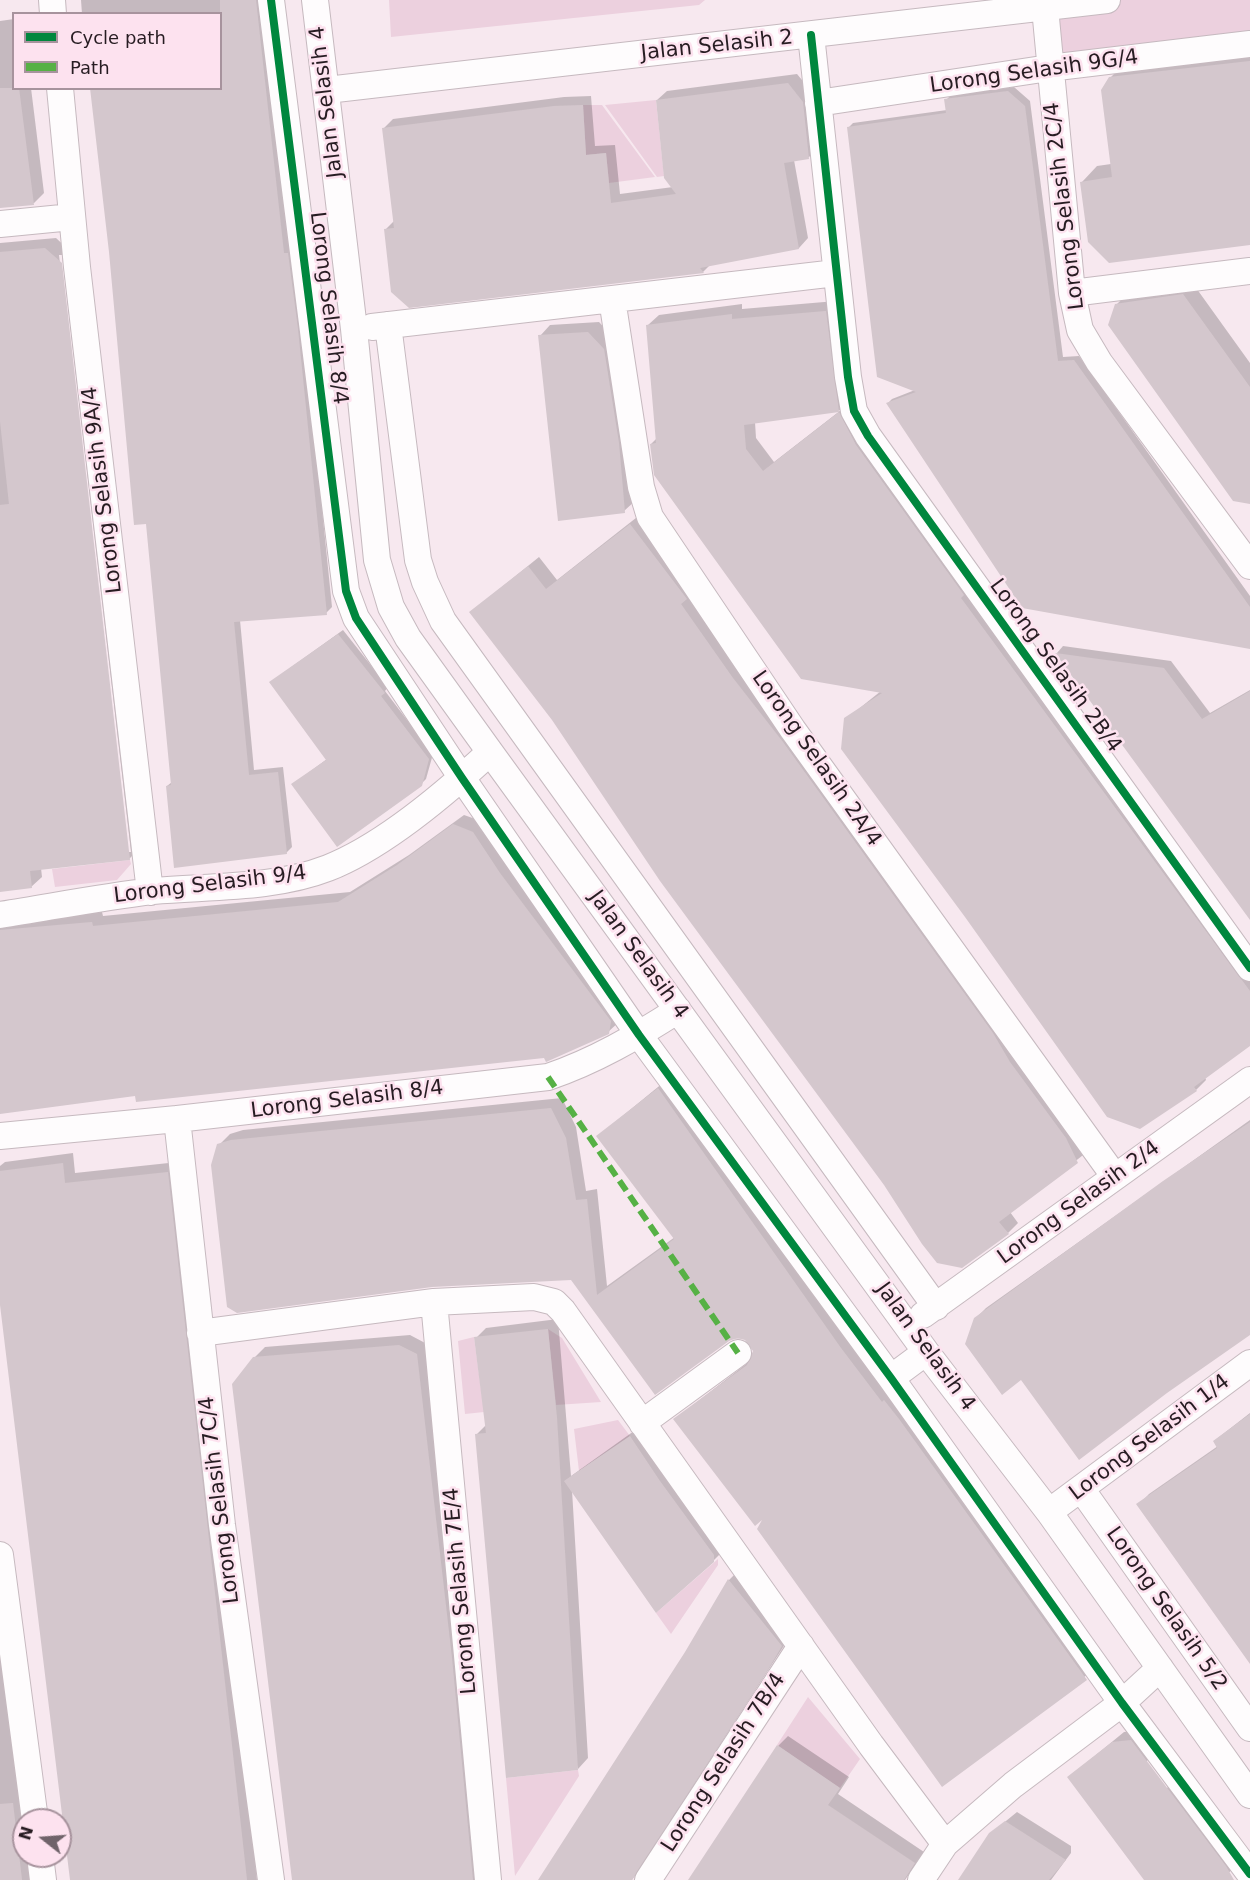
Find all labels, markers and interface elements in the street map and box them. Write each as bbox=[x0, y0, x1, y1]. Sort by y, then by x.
legend bbox=[12, 12, 222, 90]
street label: Jalan Selasih 4 bbox=[305, 25, 349, 179]
street label: Jalan Selasih 2 bbox=[640, 25, 794, 67]
text: Cycle path bbox=[70, 27, 166, 48]
street label: Lorong Selasih 9G/4 bbox=[928, 45, 1140, 99]
text: Path bbox=[70, 57, 110, 78]
street label: Lorong Selasih 2C/4 bbox=[1040, 101, 1090, 311]
street label: Lorong Selasih 8/4 bbox=[304, 210, 352, 406]
street label: Lorong Selasih 9A/4 bbox=[78, 385, 128, 595]
street label: Lorong Selasih 2B/4 bbox=[984, 574, 1126, 758]
street label: Lorong Selasih 2A/4 bbox=[746, 666, 886, 852]
street label: Lorong Selasih 9/4 bbox=[112, 861, 308, 909]
street label: Jalan Selasih 4 bbox=[583, 886, 693, 1024]
street label: Lorong Selasih 8/4 bbox=[249, 1076, 445, 1124]
street label: Lorong Selasih 2/4 bbox=[993, 1136, 1165, 1270]
street label: Jalan Selasih 4 bbox=[870, 1278, 980, 1416]
street label: Lorong Selasih 1/4 bbox=[1065, 1370, 1235, 1506]
street label: Lorong Selasih 7C/4 bbox=[195, 1395, 245, 1605]
street label: Lorong Selasih 7E/4 bbox=[439, 1487, 483, 1695]
street label: Lorong Selasih 5/2 bbox=[1100, 1522, 1232, 1696]
street label: Lorong Selasih 7B/4 bbox=[657, 1669, 791, 1857]
north arrow bbox=[12, 1808, 72, 1868]
text: N bbox=[15, 1824, 37, 1842]

